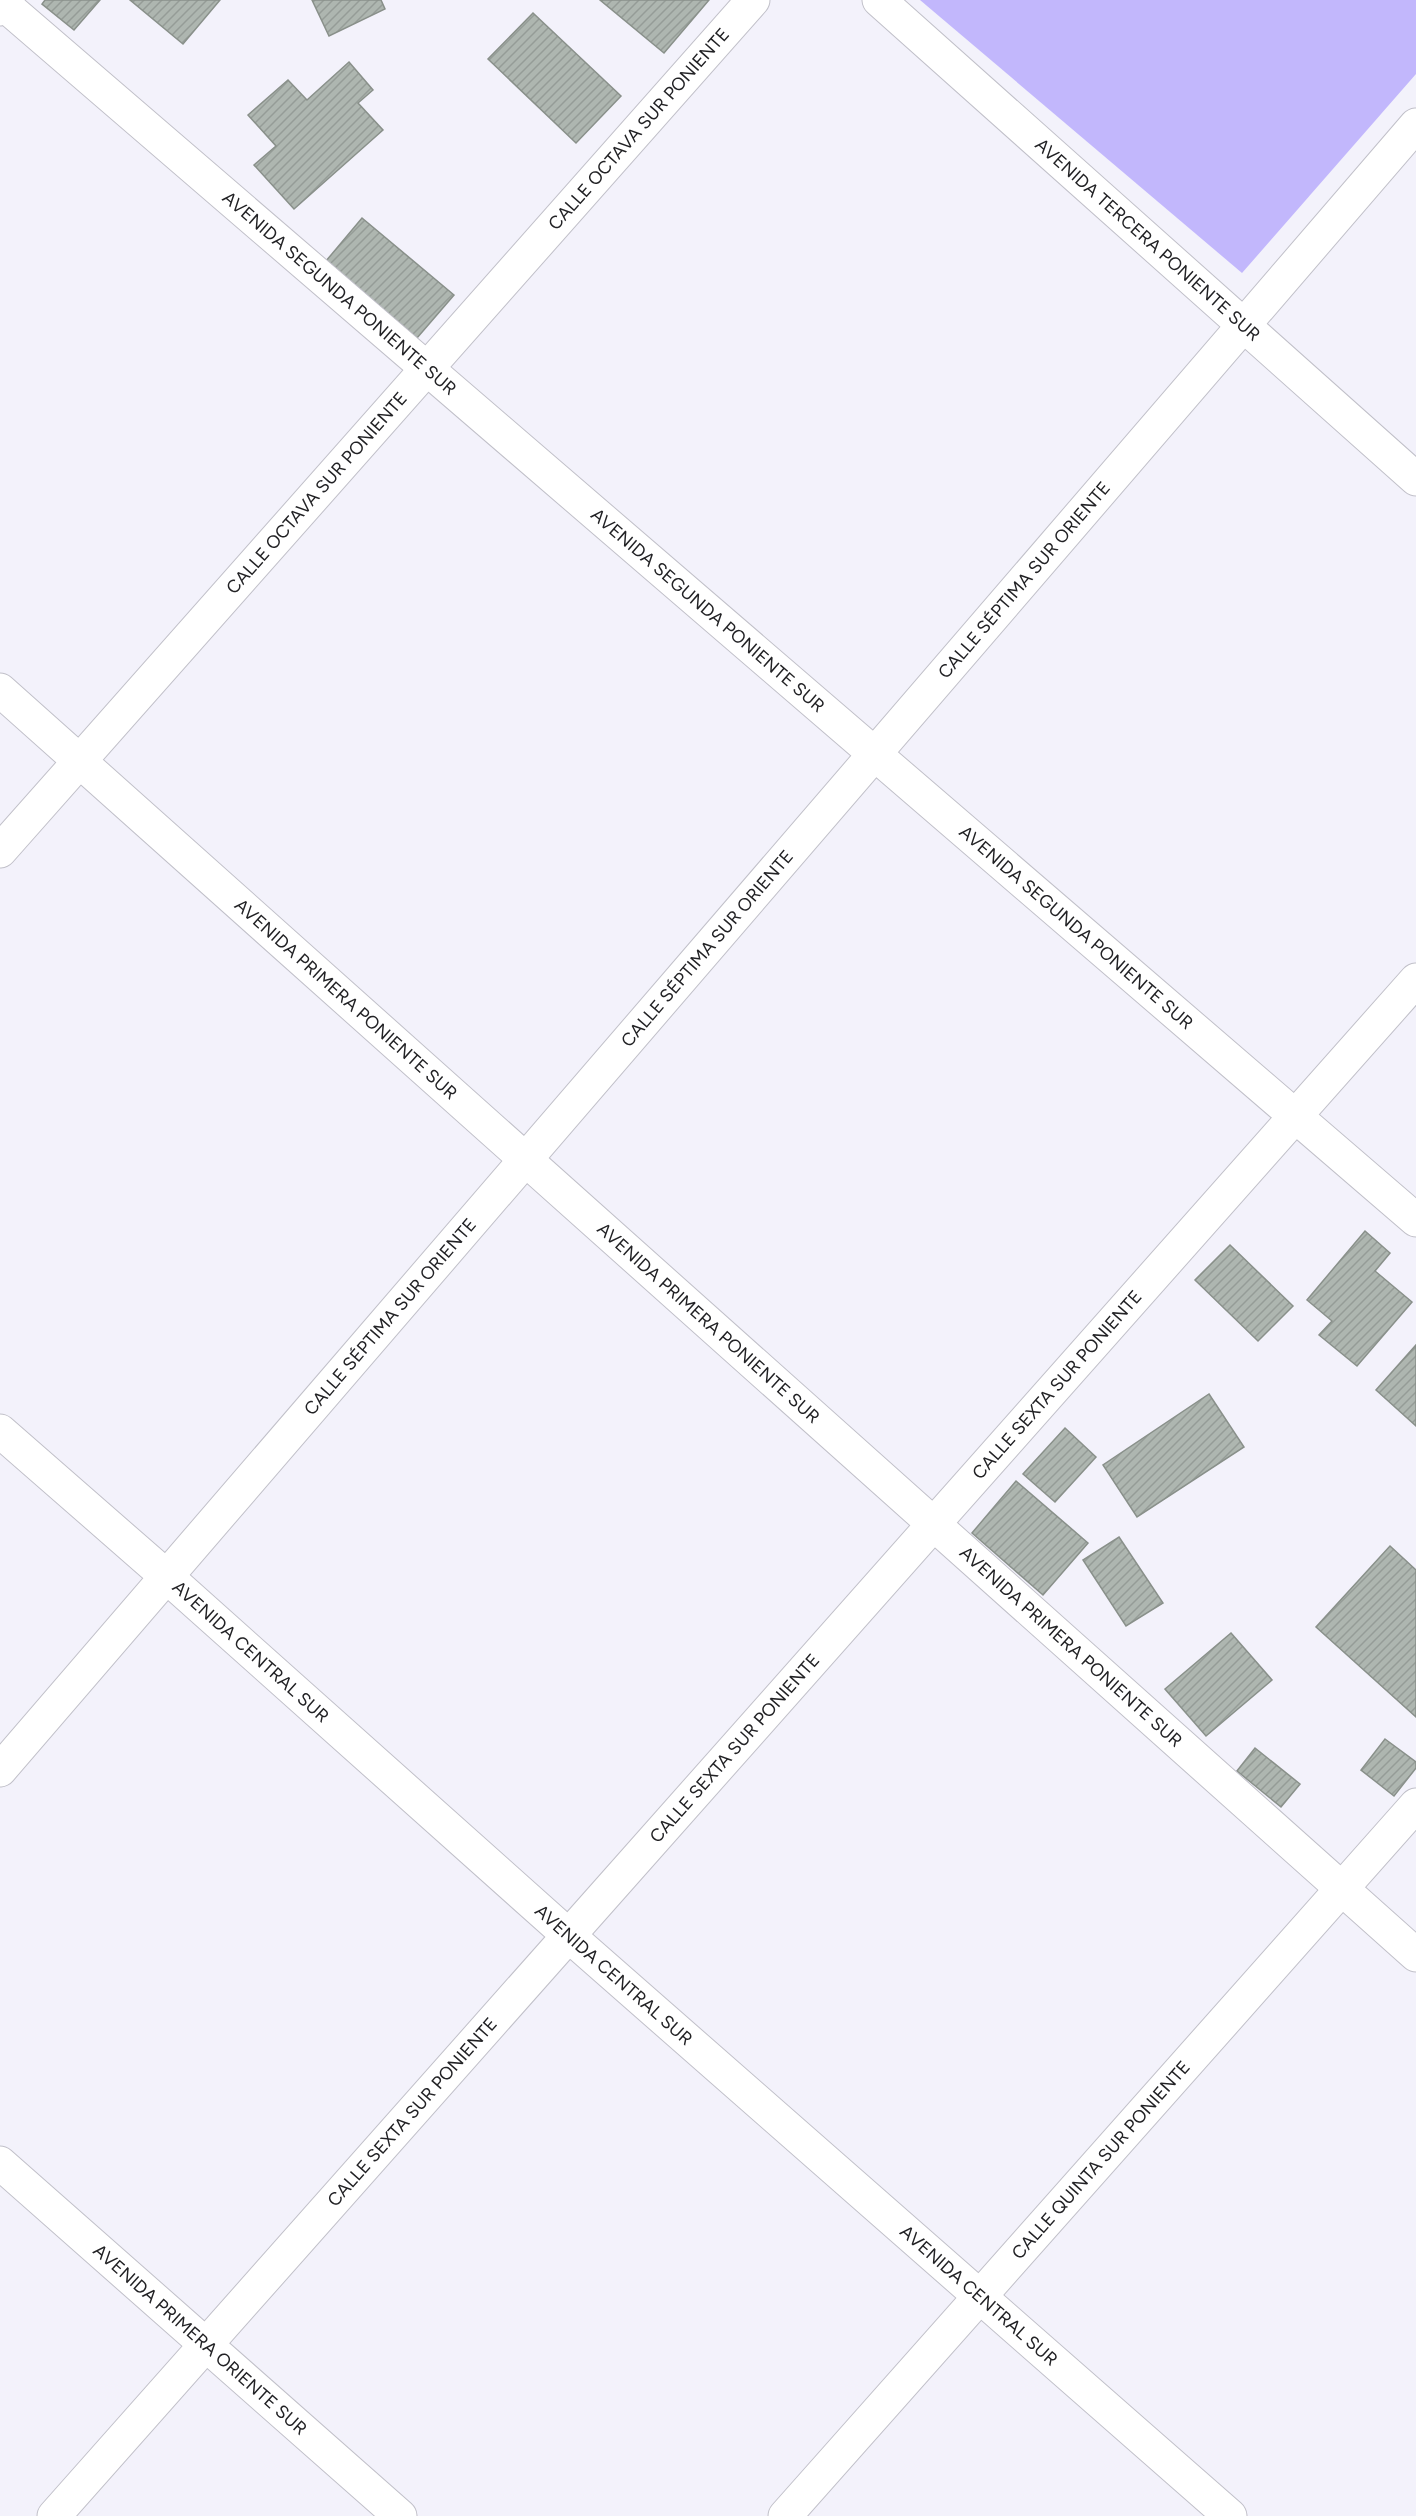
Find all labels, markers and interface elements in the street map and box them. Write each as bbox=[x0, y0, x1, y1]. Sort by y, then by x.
street label: CALLE OCTAVA SUR PONIENTE bbox=[544, 23, 734, 235]
street label: AVENIDA TERCERA PONIENTE SUR bbox=[1031, 134, 1265, 346]
street label: AVENIDA SEGUNDA PONIENTE SUR bbox=[218, 187, 461, 400]
street label: CALLE OCTAVA SUR PONIENTE bbox=[222, 387, 412, 599]
street label: CALLE SÉPTIMA SUR ORIENTE bbox=[933, 477, 1115, 683]
street label: AVENIDA SEGUNDA PONIENTE SUR bbox=[586, 504, 829, 717]
street label: AVENIDA SEGUNDA PONIENTE SUR bbox=[955, 821, 1198, 1034]
street label: CALLE SÉPTIMA SUR ORIENTE bbox=[616, 845, 798, 1051]
street label: AVENIDA PRIMERA PONIENTE SUR bbox=[230, 894, 462, 1104]
street label: CALLE SÉPTIMA SUR ORIENTE bbox=[299, 1214, 481, 1420]
street label: AVENIDA PRIMERA PONIENTE SUR bbox=[593, 1218, 824, 1428]
street label: CALLE SEXTA SUR PONIENTE bbox=[968, 1286, 1147, 1484]
street label: AVENIDA PRIMERA PONIENTE SUR bbox=[955, 1542, 1187, 1752]
street label: AVENIDA CENTRAL SUR bbox=[168, 1576, 334, 1727]
street label: CALLE SEXTA SUR PONIENTE bbox=[645, 1649, 824, 1847]
street label: AVENIDA CENTRAL SUR bbox=[530, 1900, 697, 2050]
street label: CALLE SEXTA SUR PONIENTE bbox=[323, 2013, 502, 2211]
street label: CALLE QUINTA SUR PONIENTE bbox=[1007, 2056, 1195, 2264]
street label: AVENIDA CENTRAL SUR bbox=[896, 2221, 1062, 2371]
street label: AVENIDA PRIMERA ORIENTE SUR bbox=[89, 2240, 312, 2440]

